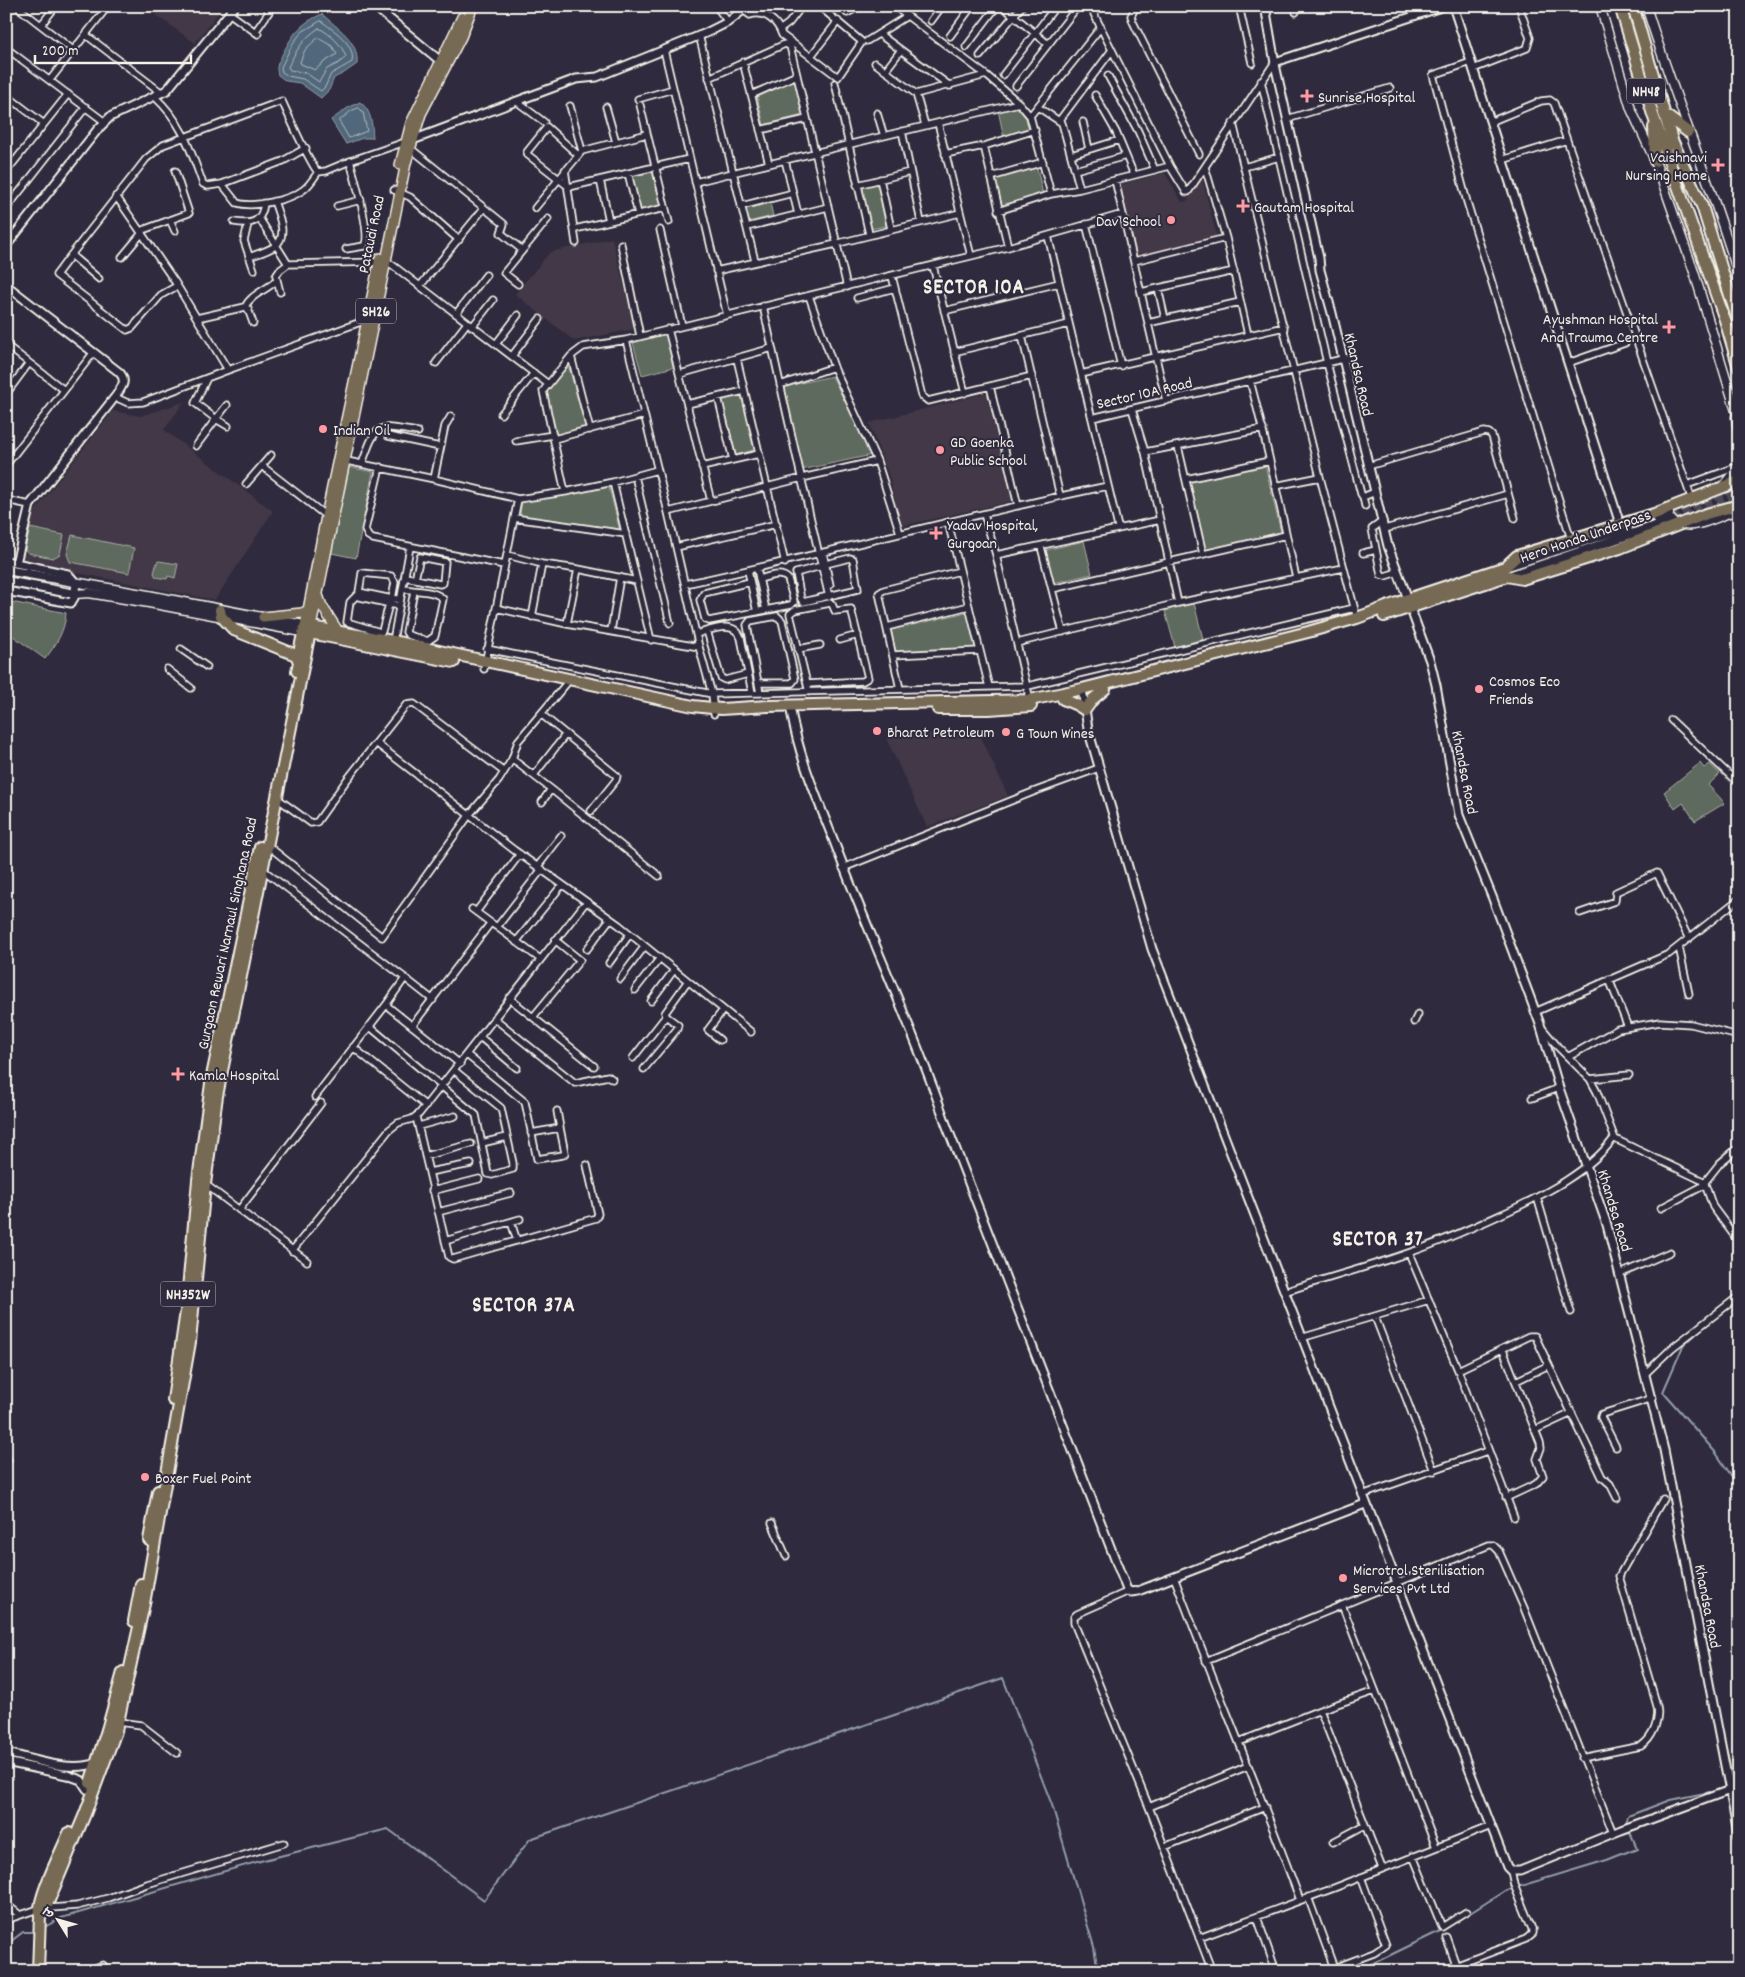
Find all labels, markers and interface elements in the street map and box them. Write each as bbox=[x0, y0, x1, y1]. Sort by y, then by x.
scale bar bbox=[35, 32, 191, 64]
text: 200 m bbox=[42, 41, 79, 63]
road number: NH48 bbox=[1627, 78, 1665, 104]
place label: Sunrise Hospital bbox=[1318, 87, 1415, 110]
marker: Sunrise Hospital bbox=[1300, 89, 1314, 103]
place label: Vaishnavi Nursing Home bbox=[1625, 147, 1707, 188]
marker: Vaishnavi Nursing Home bbox=[1711, 158, 1725, 172]
street label: Pataudi Road bbox=[353, 193, 392, 276]
place label: Gautam Hospital bbox=[1254, 197, 1354, 220]
marker: Gautam Hospital bbox=[1236, 199, 1250, 213]
place label: Dav School bbox=[1096, 211, 1161, 234]
marker: Dav School bbox=[1165, 214, 1177, 226]
district label: SECTOR 10A bbox=[923, 274, 1025, 304]
road number: SH26 bbox=[356, 298, 396, 324]
place label: Ayushman Hospital And Trauma Centre bbox=[1541, 309, 1658, 350]
marker: Ayushman Hospital And Trauma Centre bbox=[1662, 320, 1676, 334]
street label: Khandsa Road bbox=[1337, 331, 1378, 419]
street label: Sector 10A Road bbox=[1094, 372, 1195, 417]
place label: Indian Oil bbox=[333, 420, 390, 443]
marker: Indian Oil bbox=[317, 423, 329, 435]
place label: GD Goenka Public School bbox=[950, 432, 1027, 473]
marker: GD Goenka Public School bbox=[934, 444, 946, 456]
street label: Hero Honda Underpass bbox=[1517, 504, 1655, 571]
place label: Yadav Hospital, Gurgoan bbox=[947, 515, 1038, 556]
marker: Yadav Hospital, Gurgoan bbox=[929, 526, 943, 540]
place label: Cosmos Eco Friends bbox=[1489, 671, 1560, 712]
marker: Cosmos Eco Friends bbox=[1473, 683, 1485, 695]
place label: Bharat Petroleum bbox=[887, 722, 994, 745]
place label: G Town Wines bbox=[1016, 723, 1095, 746]
marker: Bharat Petroleum bbox=[871, 725, 883, 737]
marker: G Town Wines bbox=[1000, 726, 1012, 738]
street label: Khandsa Road bbox=[1444, 729, 1483, 816]
street label: Gurgaon Rewari Narnaul Singhana Road bbox=[193, 815, 264, 1052]
place label: Kamla Hospital bbox=[189, 1065, 280, 1088]
marker: Kamla Hospital bbox=[171, 1067, 185, 1081]
street label: Khandsa Road bbox=[1590, 1167, 1637, 1255]
district label: SECTOR 37 bbox=[1332, 1226, 1424, 1256]
road number: NH352W bbox=[160, 1282, 216, 1306]
district label: SECTOR 37A bbox=[472, 1292, 576, 1322]
place label: Boxer Fuel Point bbox=[155, 1468, 252, 1491]
marker: Boxer Fuel Point bbox=[139, 1471, 151, 1483]
place label: Microtrol Sterilisation Services Pvt Ltd bbox=[1353, 1560, 1484, 1601]
street label: Khandsa Road bbox=[1687, 1563, 1726, 1650]
marker: Microtrol Sterilisation Services Pvt Ltd bbox=[1337, 1572, 1349, 1584]
north arrow bbox=[32, 1894, 82, 1944]
text: उ bbox=[38, 1903, 60, 1923]

